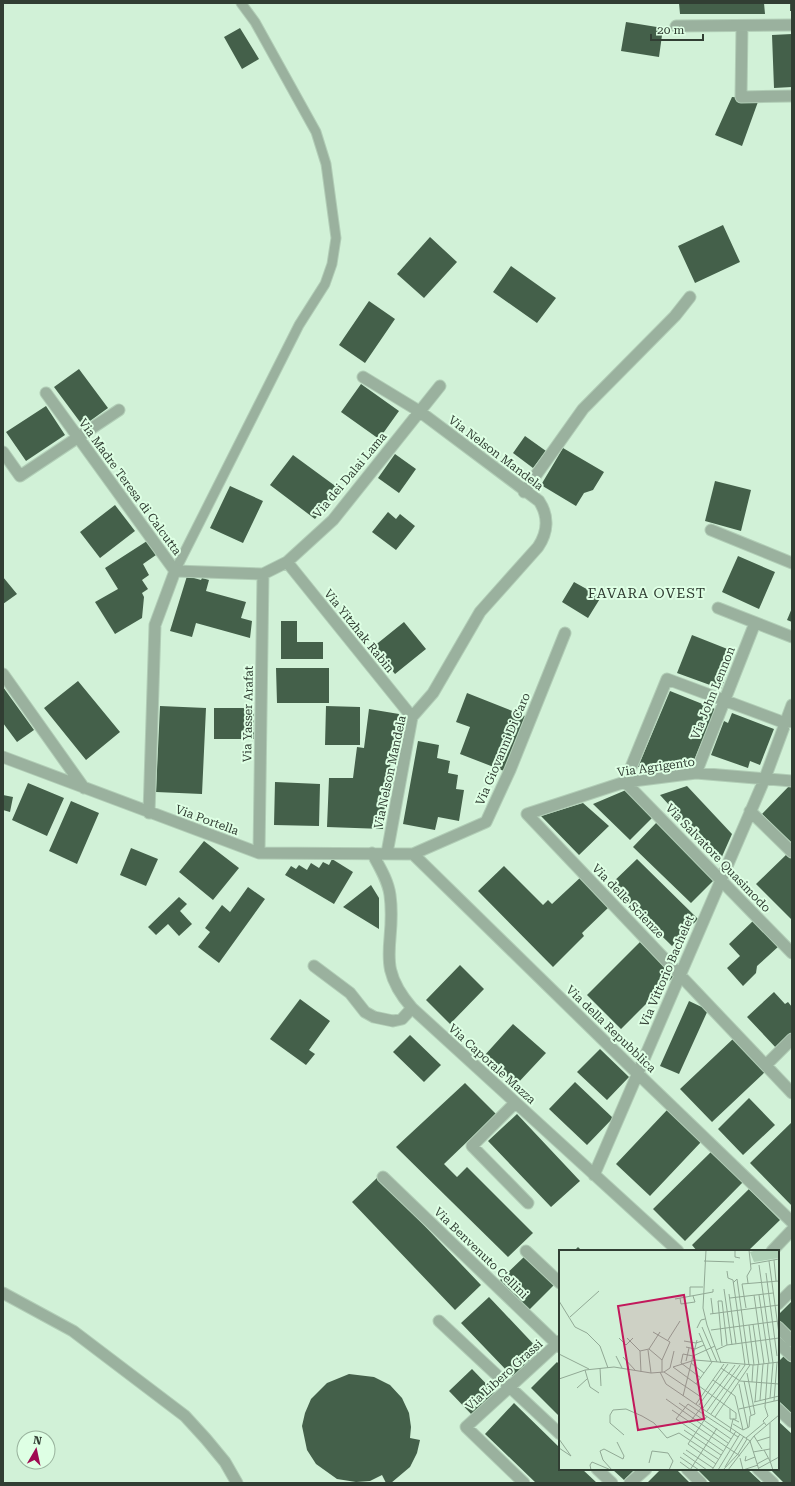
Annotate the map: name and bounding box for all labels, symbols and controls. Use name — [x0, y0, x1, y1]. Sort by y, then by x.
scale bar — [651, 16, 703, 42]
text: 20 m — [657, 23, 684, 37]
street label: Via Nelson Mandela — [446, 413, 547, 494]
street label: Via Madre Teresa di Calcutta — [76, 416, 184, 558]
street label: Via dei Dalai Lama — [310, 429, 390, 521]
district label: FAVARA OVEST — [588, 585, 706, 601]
street label: Via Yitzhak Rabin — [321, 587, 397, 676]
street label: Via John Lennon — [688, 644, 738, 741]
street label: Via Yasser Arafat — [240, 665, 256, 762]
street label: Via Giovanni Di Caro — [473, 691, 533, 807]
street label: Via Nelson Mandela — [371, 714, 409, 830]
street label: Via Agrigento — [616, 755, 696, 779]
street label: Via Salvatore Quasimodo — [663, 801, 773, 915]
street label: Via Portella — [173, 802, 241, 838]
street label: Via delle Scienze — [589, 861, 667, 941]
street label: Via Vittorio Bachelet — [637, 913, 697, 1029]
street label: Via della Repubblica — [563, 983, 659, 1076]
street label: Via Caporale Mazza — [446, 1021, 539, 1107]
street label: Via Benvenuto Cellini — [431, 1204, 531, 1302]
inset map — [559, 1250, 779, 1470]
street label: Via Libero Grassi — [463, 1337, 545, 1413]
north arrow — [16, 1430, 56, 1470]
text: N — [32, 1434, 43, 1448]

